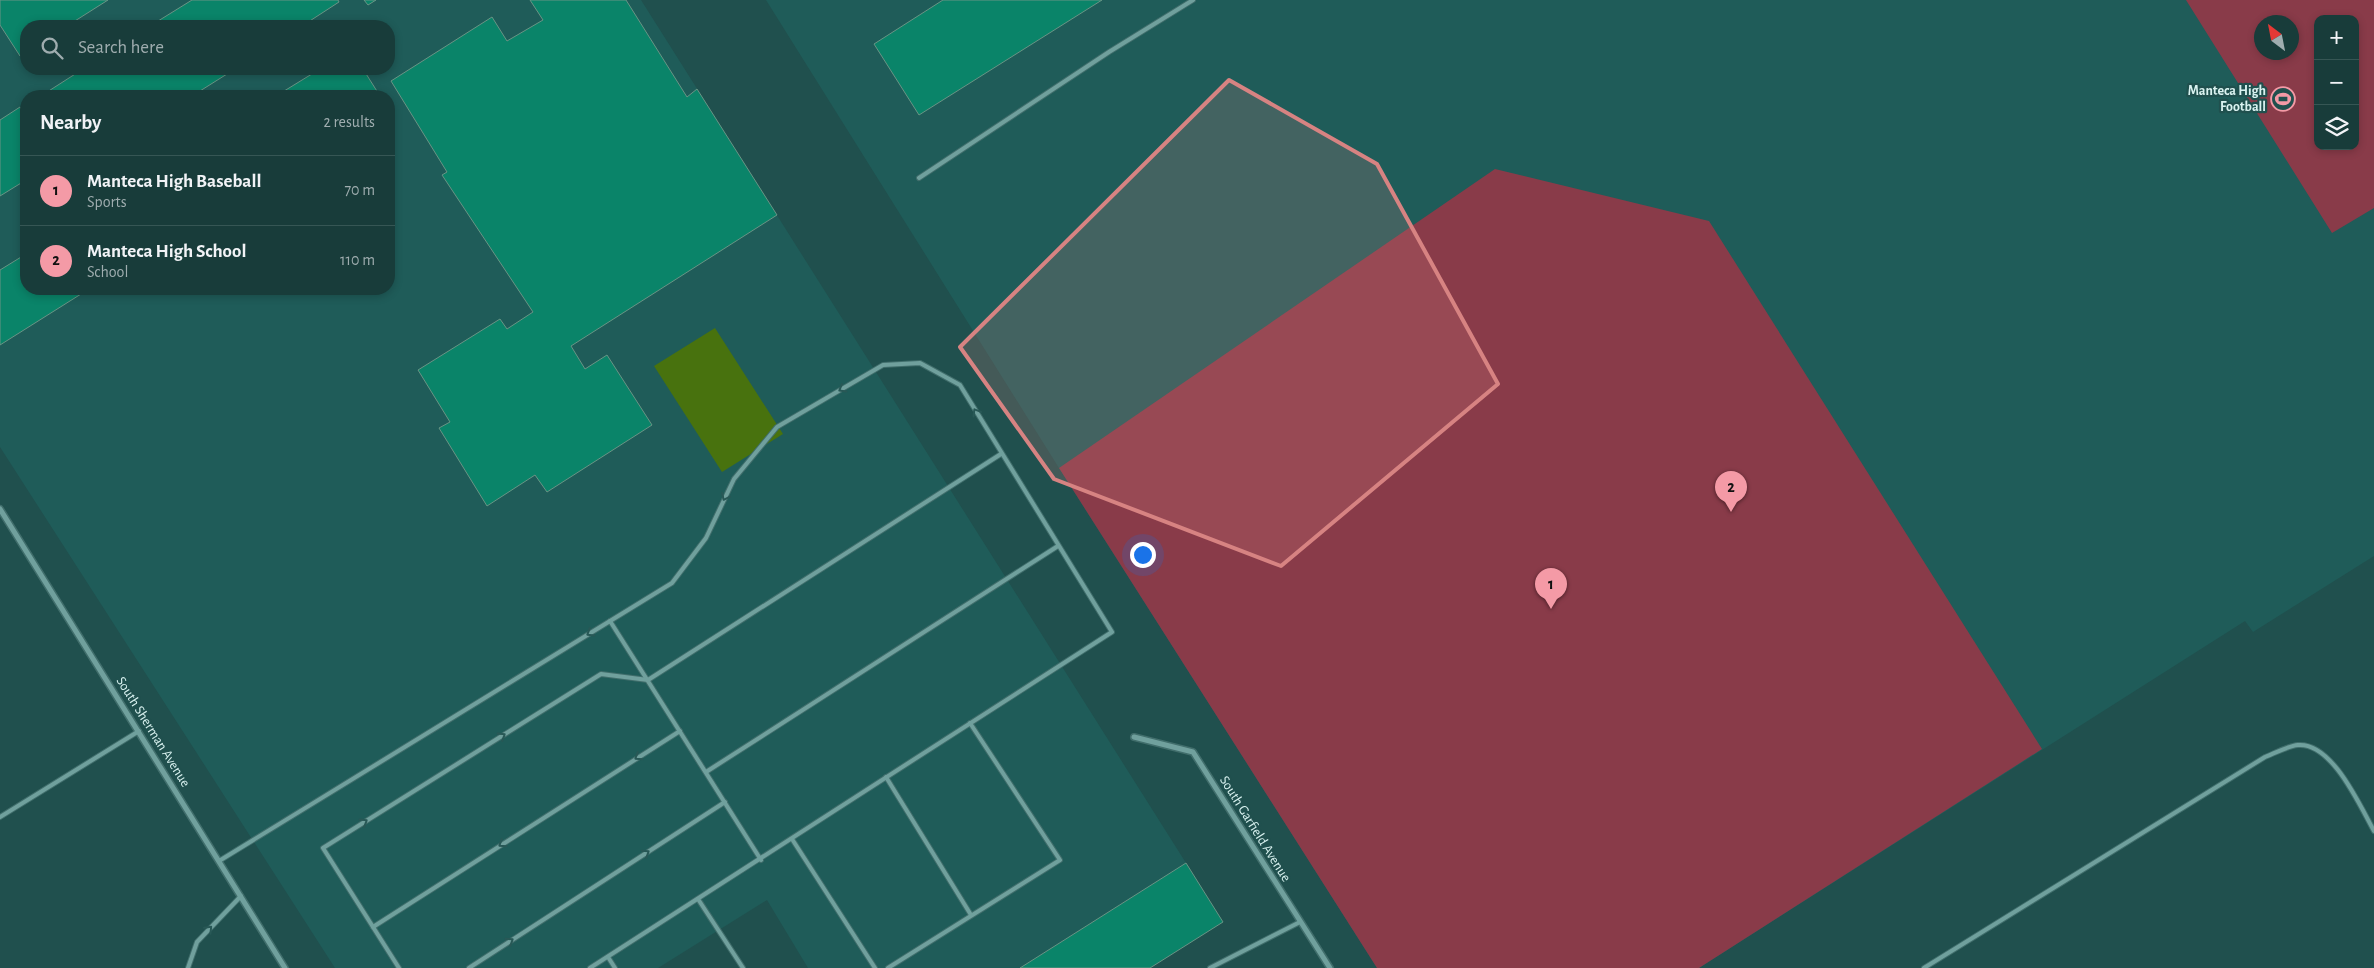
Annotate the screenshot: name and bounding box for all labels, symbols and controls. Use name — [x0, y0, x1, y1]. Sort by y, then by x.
north arrow — [2254, 15, 2299, 60]
map controls — [2314, 15, 2359, 150]
button: + — [2314, 15, 2359, 60]
search box — [20, 20, 395, 75]
icon: search — [38, 34, 66, 62]
text: Search here — [78, 38, 164, 57]
button: − — [2314, 60, 2359, 105]
place label: Manteca High Football — [2188, 84, 2266, 114]
sports icon: Manteca High Football — [2270, 86, 2296, 112]
button: layers — [2314, 105, 2359, 150]
text: Nearby — [40, 112, 101, 133]
text: 2 results — [323, 114, 375, 130]
text: Manteca High Baseball — [87, 172, 262, 191]
text: 1 — [53, 182, 59, 198]
text: 70 m — [344, 182, 375, 198]
text: Sports — [87, 194, 127, 210]
text: Manteca High School — [87, 242, 246, 261]
text: 2 — [52, 252, 60, 268]
text: 110 m — [340, 252, 375, 268]
text: School — [87, 264, 128, 280]
one-way arrow — [838, 383, 847, 393]
one-way arrow — [973, 409, 983, 418]
pin: 2 — [1715, 471, 1747, 512]
one-way arrow — [721, 492, 732, 501]
your location — [1130, 542, 1156, 568]
pin: 1 — [1535, 568, 1567, 609]
one-way arrow — [587, 627, 596, 637]
street label: South Sherman Avenue — [113, 674, 193, 790]
one-way arrow — [497, 732, 506, 742]
one-way arrow — [635, 751, 644, 760]
street label: South Garfield Avenue — [1217, 774, 1293, 884]
one-way arrow — [359, 819, 368, 828]
one-way arrow — [498, 838, 507, 848]
one-way arrow — [641, 850, 650, 859]
one-way arrow — [203, 926, 212, 935]
one-way arrow — [505, 938, 514, 948]

